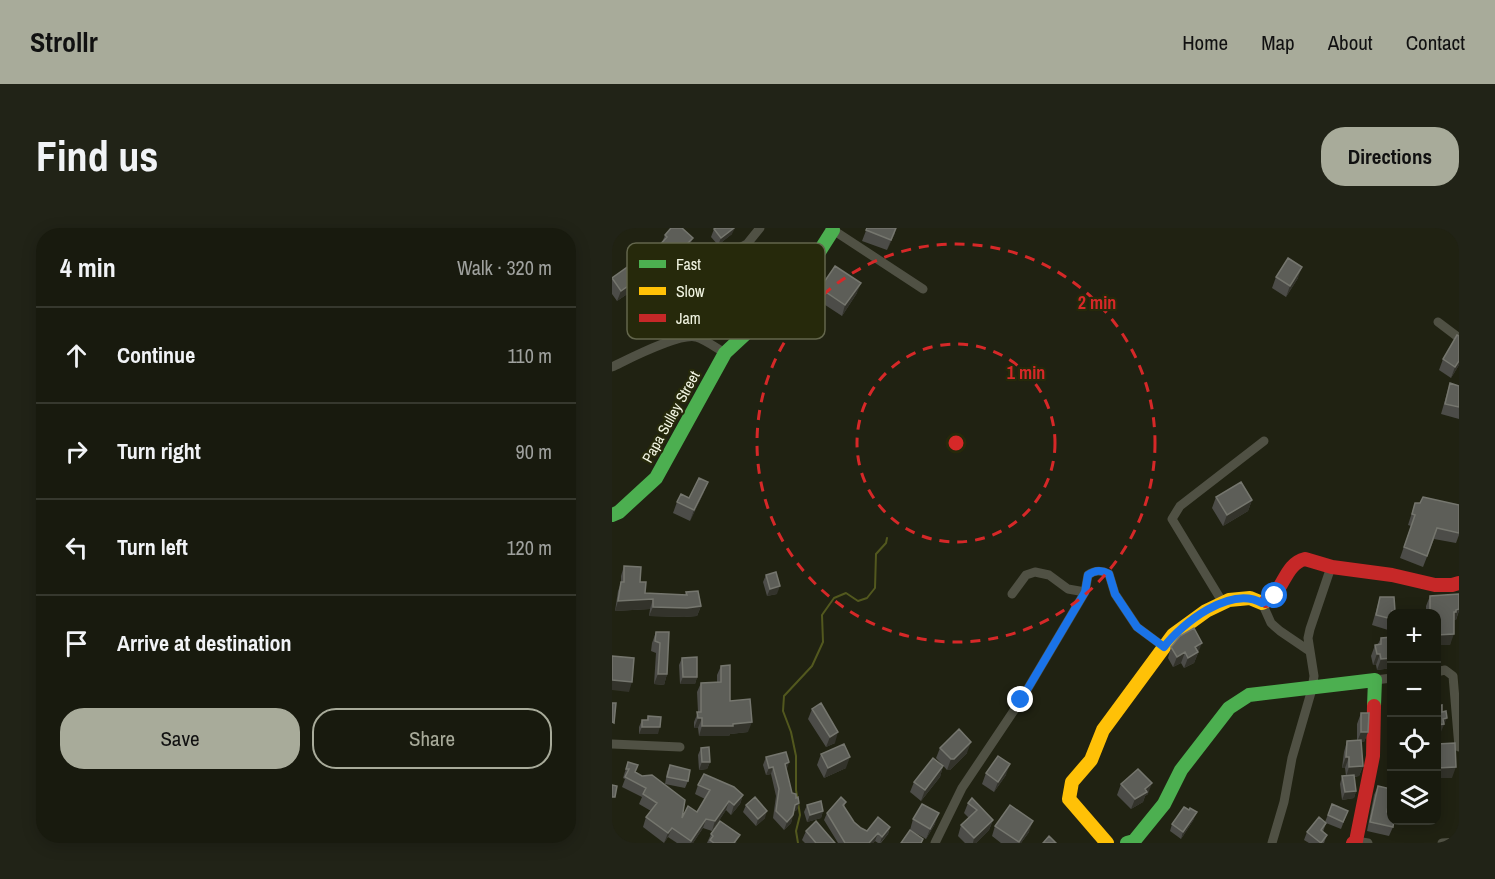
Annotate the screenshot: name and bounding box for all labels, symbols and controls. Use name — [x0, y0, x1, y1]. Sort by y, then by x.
text: Strollr — [30, 23, 98, 61]
text: Home — [1182, 28, 1228, 57]
text: Map — [1261, 28, 1295, 57]
text: About — [1328, 28, 1373, 57]
text: Contact — [1406, 28, 1465, 57]
button: Directions — [1321, 127, 1459, 186]
text: Find us — [36, 128, 158, 184]
legend — [627, 243, 825, 339]
text: 4 min — [60, 250, 116, 285]
text: Fast — [676, 253, 701, 275]
text: Walk · 320 m — [457, 254, 552, 281]
text: Slow — [676, 280, 705, 302]
text: 2 min — [1078, 290, 1116, 315]
text: Jam — [676, 307, 701, 329]
icon: ahead — [60, 339, 93, 372]
text: Continue — [117, 340, 195, 370]
text: 110 m — [508, 342, 552, 369]
text: 1 min — [1007, 360, 1045, 385]
street label: Papa Sulley Street — [637, 367, 705, 466]
centre of rings — [946, 433, 966, 453]
icon: right — [60, 435, 93, 468]
text: Turn right — [117, 436, 201, 466]
text: 90 m — [516, 438, 552, 465]
icon: left — [60, 531, 93, 564]
text: Turn left — [117, 532, 188, 562]
text: 120 m — [506, 534, 552, 561]
route start — [1261, 582, 1287, 608]
map controls — [1387, 609, 1441, 825]
button: + — [1387, 609, 1441, 663]
icon: arrive — [60, 627, 93, 660]
text: Arrive at destination — [117, 628, 291, 658]
button: − — [1387, 663, 1441, 717]
route end — [1007, 686, 1033, 712]
button: Save — [60, 708, 300, 769]
button: Share — [312, 708, 552, 769]
button: locate — [1387, 717, 1441, 771]
button: layers — [1387, 771, 1441, 825]

